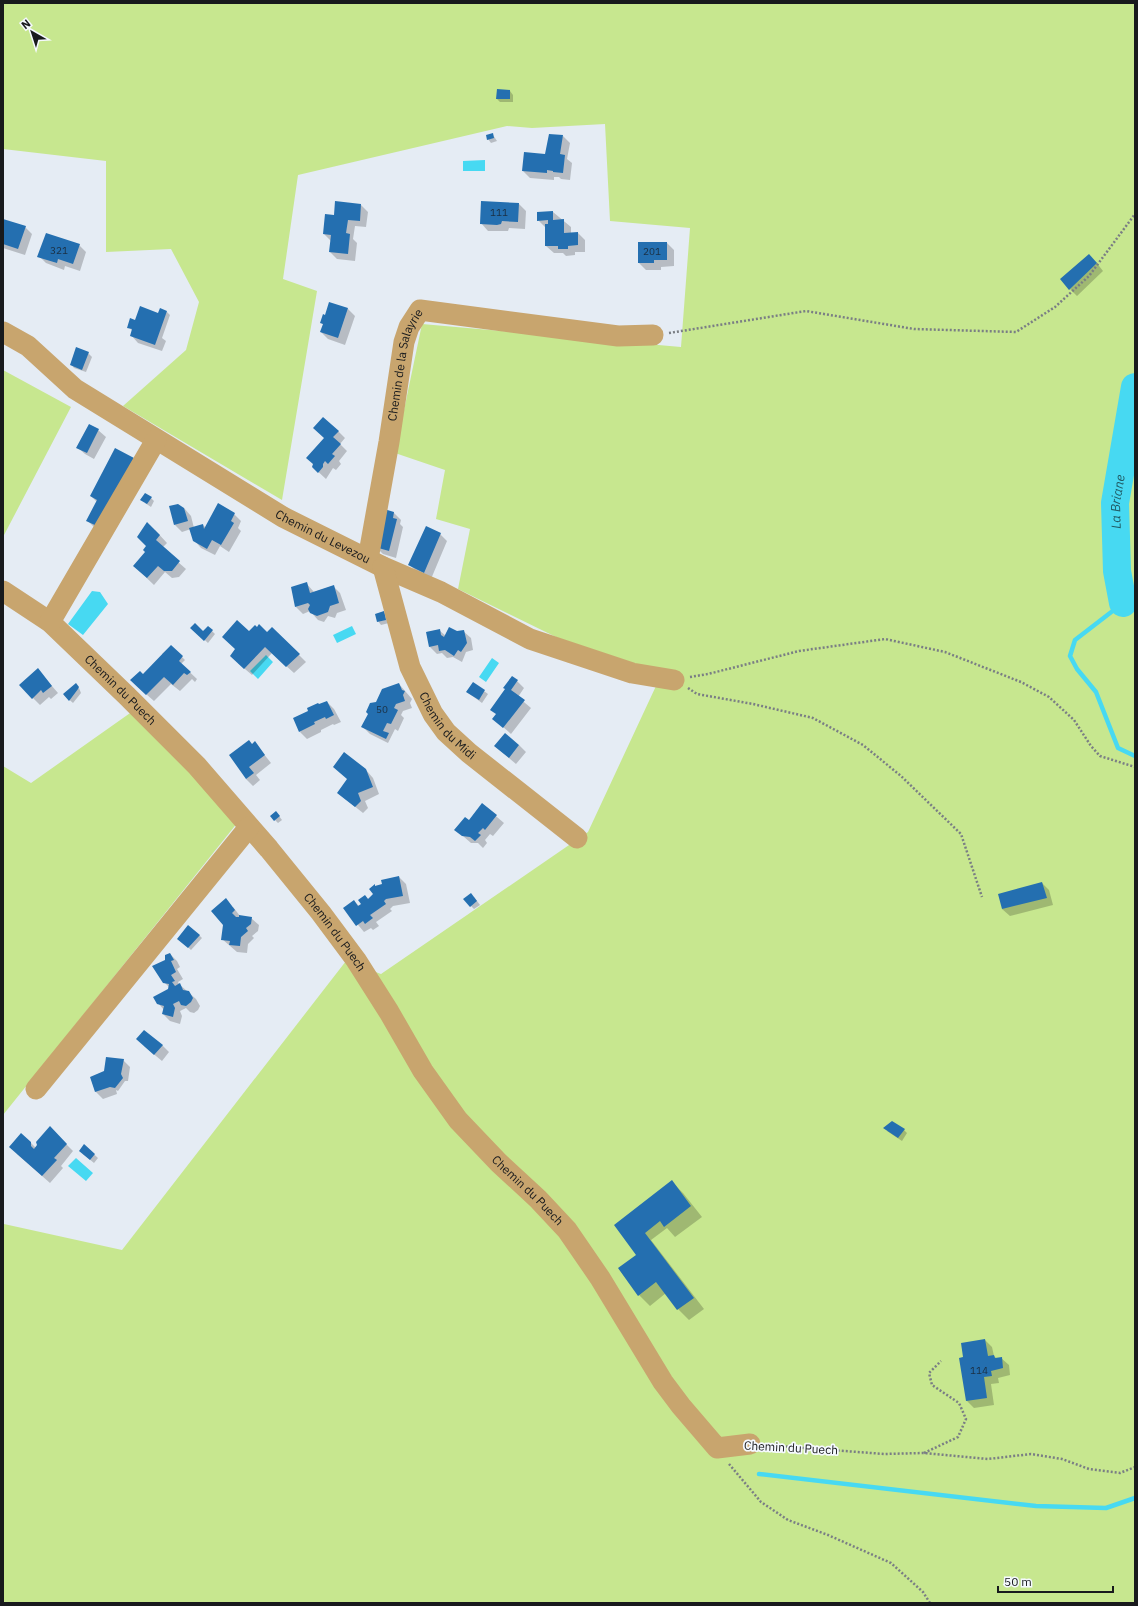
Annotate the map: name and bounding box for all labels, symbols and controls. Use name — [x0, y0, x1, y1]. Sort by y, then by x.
north arrow — [12, 12, 52, 52]
text: N — [18, 16, 33, 32]
house number: 111 — [490, 206, 508, 219]
house number: 321 — [50, 244, 68, 257]
house number: 201 — [643, 245, 661, 258]
street label: Chemin de la Salayrie — [384, 305, 426, 422]
water label: La Briane — [1107, 473, 1129, 529]
street label: Chemin du Levezou — [273, 506, 373, 566]
street label: Chemin du Puech — [82, 651, 160, 728]
street label: Chemin du Midi — [416, 689, 479, 762]
house number: 50 — [376, 703, 388, 716]
street label: Chemin du Puech — [301, 890, 369, 974]
street label: Chemin du Puech — [489, 1152, 567, 1228]
house number: 114 — [970, 1364, 988, 1377]
street label: Chemin du Puech — [744, 1438, 838, 1457]
scale bar — [998, 1568, 1113, 1594]
text: 50 m — [1004, 1574, 1032, 1589]

